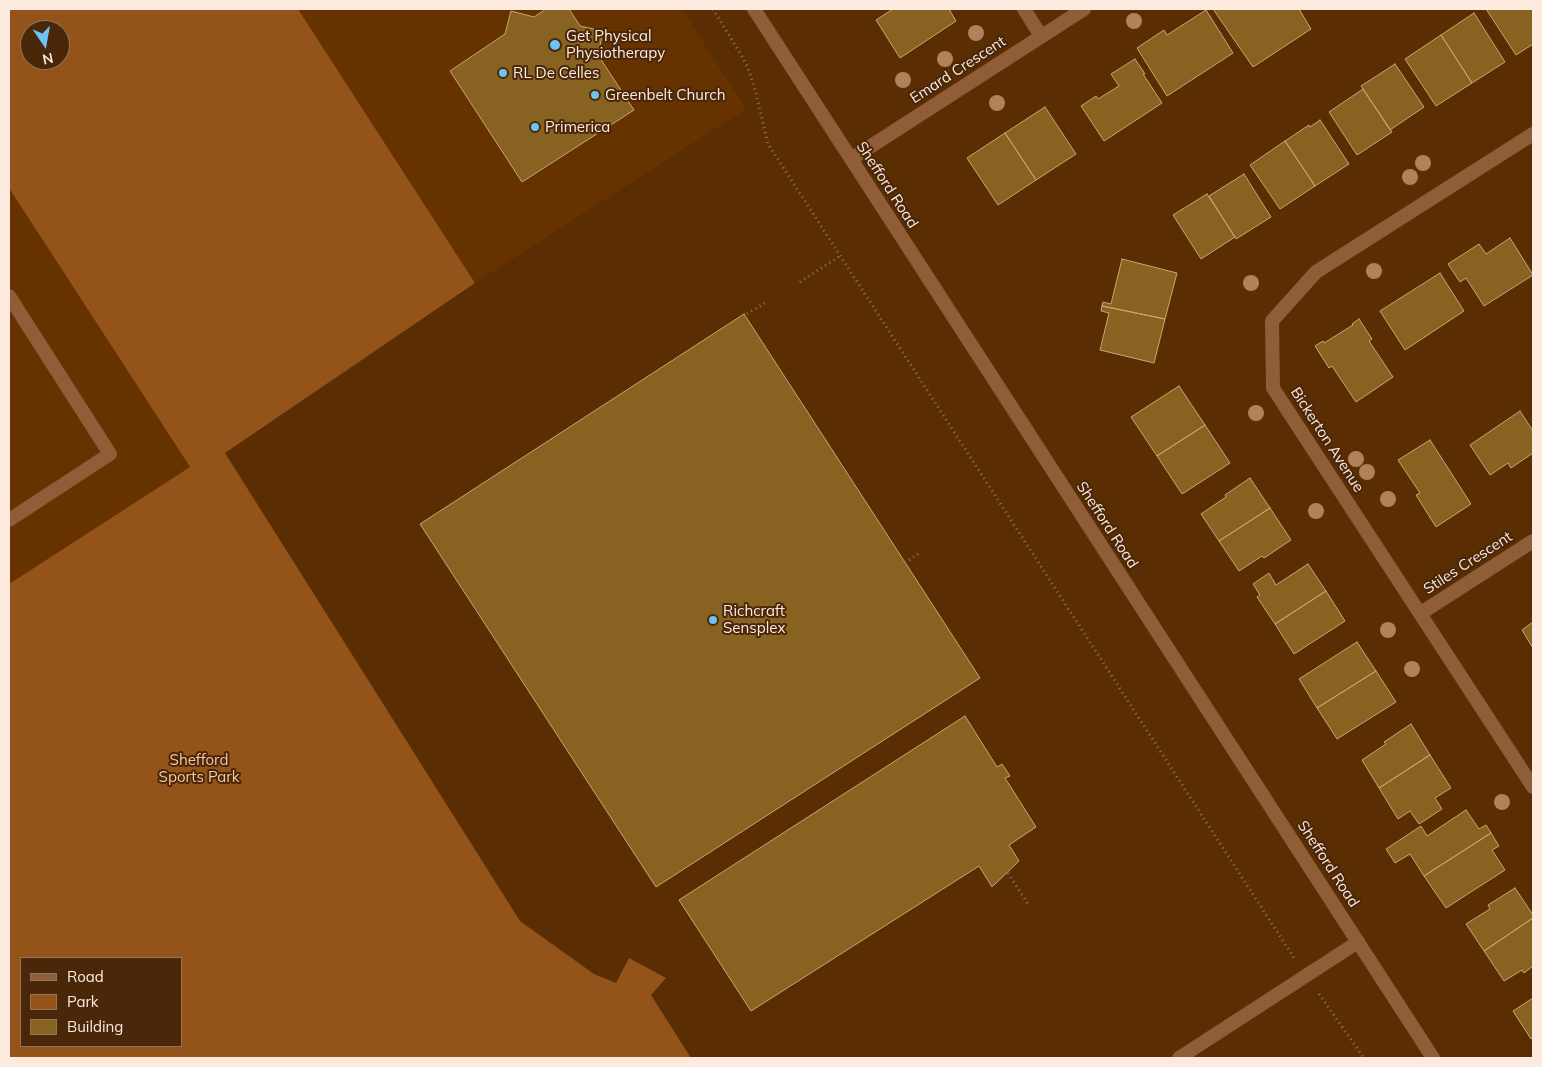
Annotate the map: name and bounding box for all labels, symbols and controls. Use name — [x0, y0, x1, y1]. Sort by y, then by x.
north arrow — [20, 20, 70, 70]
place label: Get Physical Physiotherapy — [566, 27, 665, 62]
street label: Emard Crescent — [907, 33, 1009, 107]
marker: Get Physical Physiotherapy — [548, 38, 562, 52]
text: N — [41, 49, 55, 69]
place label: RL De Celles — [513, 64, 599, 82]
marker: RL De Celles — [497, 67, 509, 79]
place label: Greenbelt Church — [605, 86, 726, 104]
marker: Greenbelt Church — [589, 89, 601, 101]
place label: Primerica — [545, 118, 610, 136]
marker: Primerica — [529, 121, 541, 133]
street label: Shefford Road — [852, 138, 922, 232]
street label: Bickerton Avenue — [1286, 384, 1368, 496]
street label: Shefford Road — [1072, 478, 1142, 572]
street label: Stiles Crescent — [1420, 528, 1516, 598]
place label: Richcraft Sensplex — [723, 602, 785, 637]
marker: Richcraft Sensplex — [707, 614, 719, 626]
park label: Shefford Sports Park — [159, 751, 239, 786]
street label: Shefford Road — [1293, 817, 1363, 911]
legend — [20, 957, 182, 1047]
text: Road — [67, 967, 104, 986]
text: Park — [67, 992, 99, 1011]
text: Building — [67, 1017, 123, 1036]

